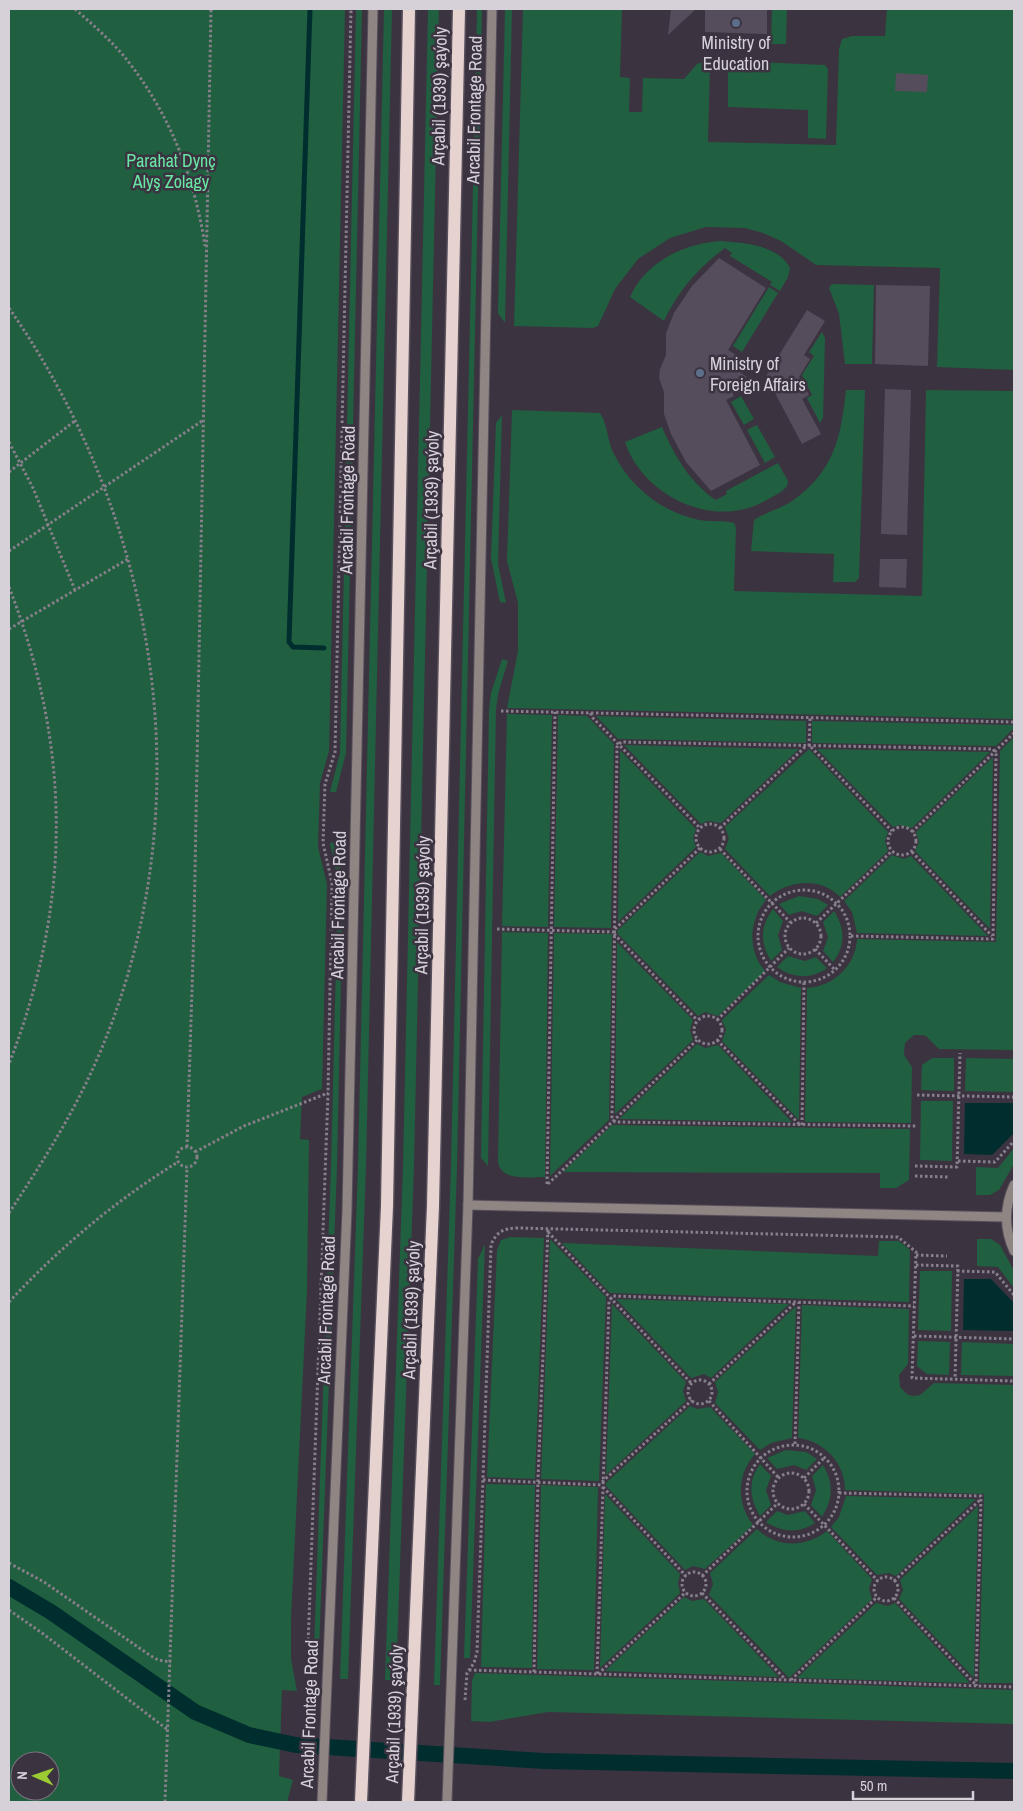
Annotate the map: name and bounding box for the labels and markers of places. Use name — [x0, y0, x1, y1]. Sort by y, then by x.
marker: Ministry of Education — [730, 17, 742, 29]
place label: Ministry of Education — [702, 30, 771, 76]
place label: Ministry of Foreign Affairs — [710, 351, 806, 397]
marker: Ministry of Foreign Affairs — [694, 367, 706, 379]

